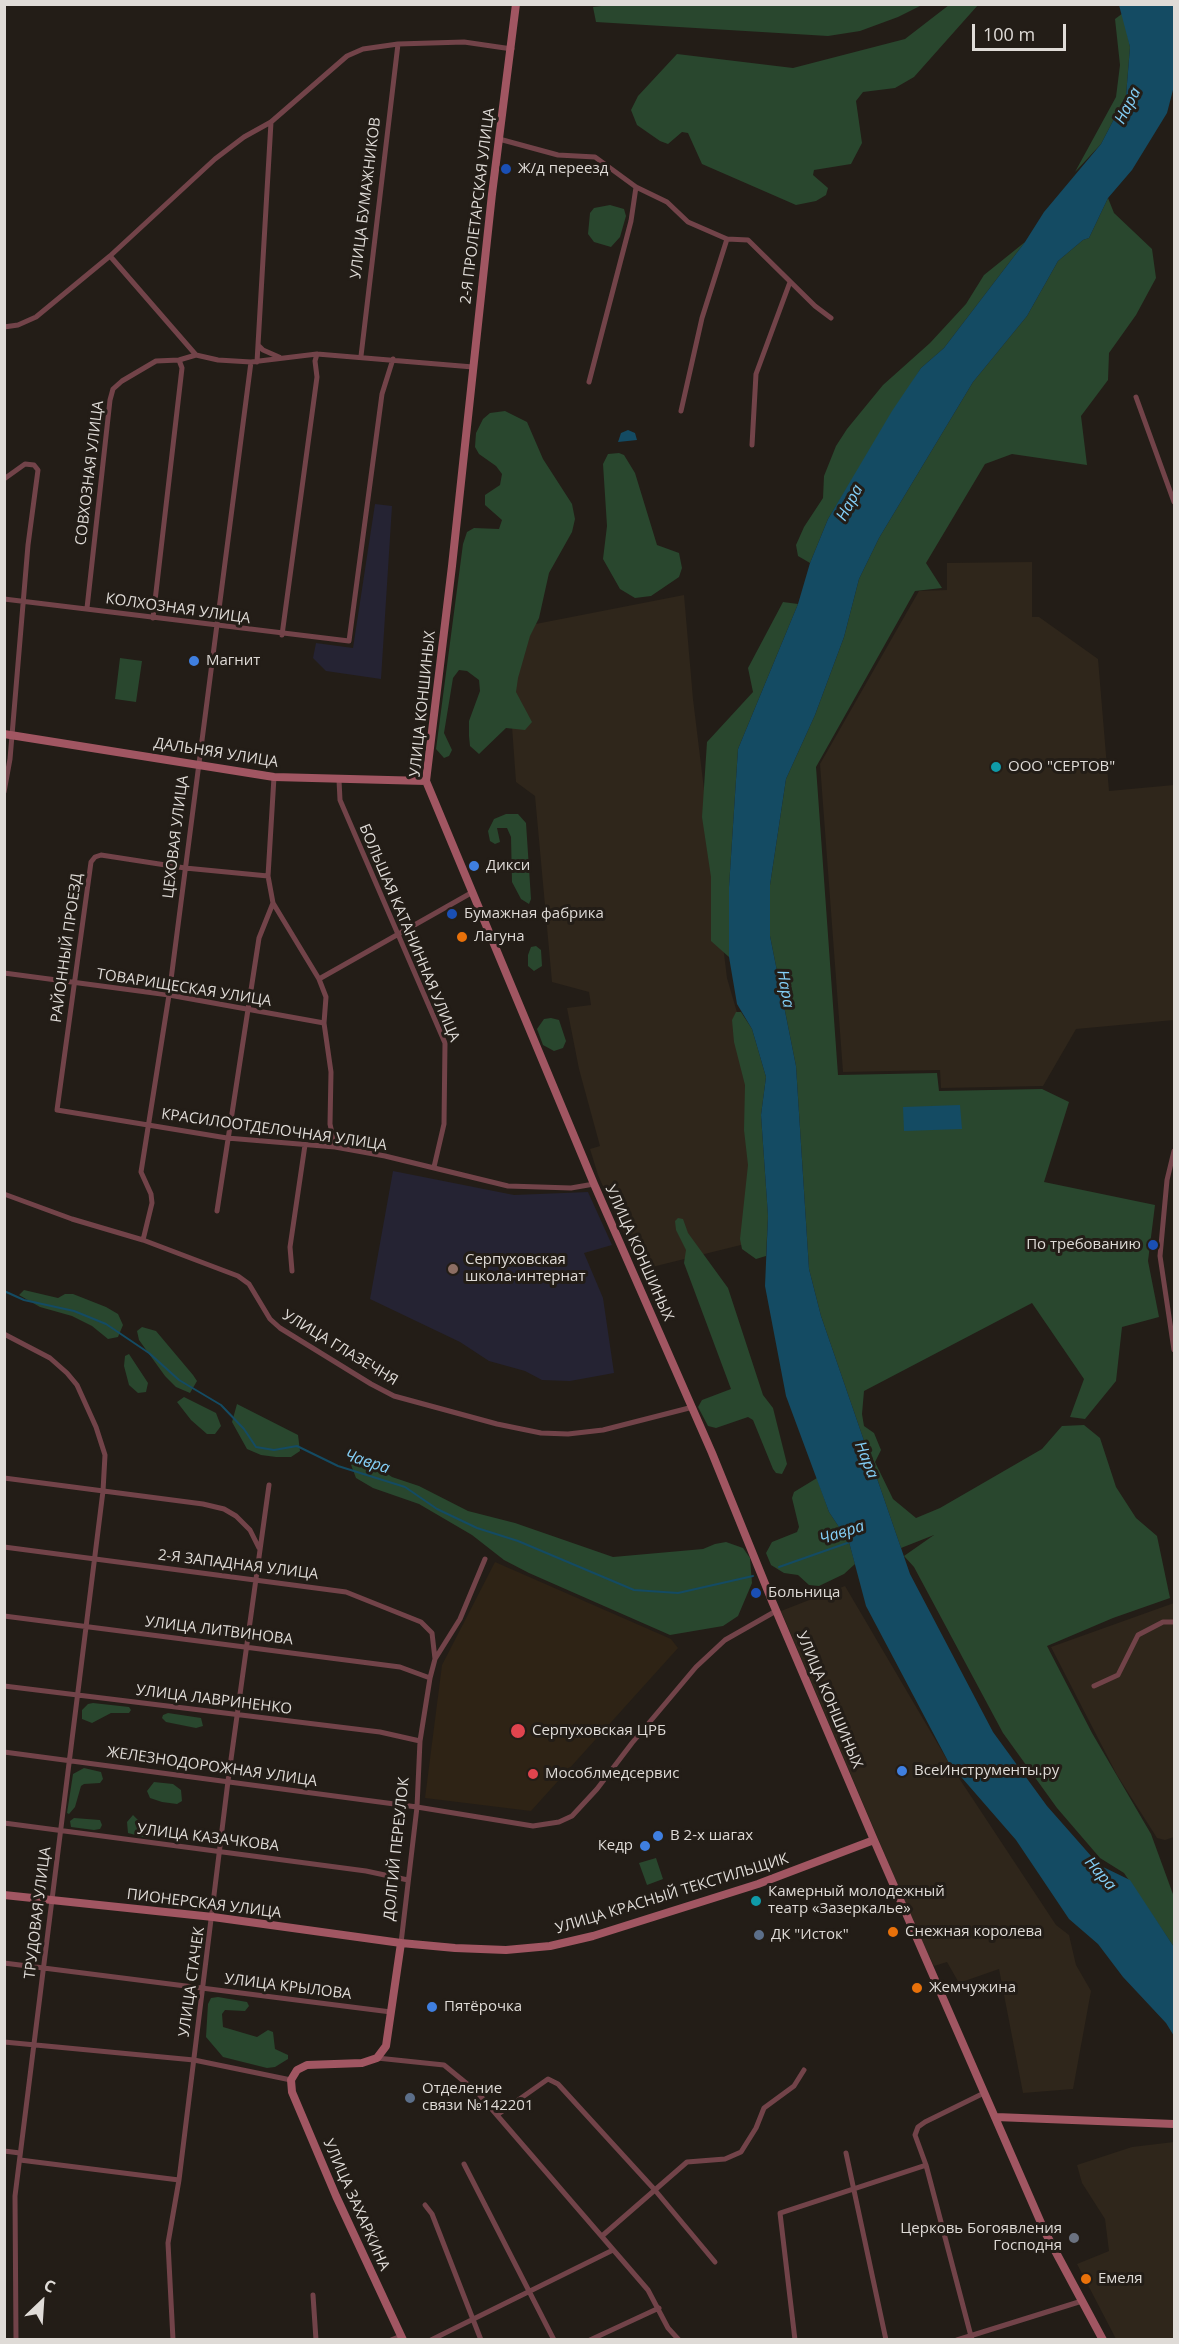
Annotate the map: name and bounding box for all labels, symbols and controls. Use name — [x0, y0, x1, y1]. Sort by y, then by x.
scale bar — [975, 12, 1070, 50]
text: 100 m — [983, 22, 1035, 46]
water label: Нара — [1111, 85, 1145, 127]
street label: 2-Я ПРОЛЕТАРСКАЯ УЛИЦА — [457, 107, 499, 305]
street label: УЛИЦА БУМАЖНИКОВ — [347, 116, 385, 280]
place label: Ж/д переезд — [518, 160, 608, 178]
marker: Ж/д переезд — [499, 162, 513, 176]
street label: СОВХОЗНАЯ УЛИЦА — [72, 400, 108, 546]
water label: Нара — [833, 482, 867, 524]
street label: КОЛХОЗНАЯ УЛИЦА — [104, 590, 252, 628]
street label: УЛИЦА КОНШИНЫХ — [406, 630, 440, 778]
place label: Магнит — [206, 652, 260, 670]
marker: Магнит — [187, 654, 201, 668]
street label: ДАЛЬНЯЯ УЛИЦА — [153, 734, 279, 772]
place label: ООО "СЕРТОВ" — [1008, 758, 1115, 776]
marker: ООО "СЕРТОВ" — [989, 760, 1003, 774]
street label: ЦЕХОВАЯ УЛИЦА — [160, 774, 192, 900]
street label: БОЛЬШАЯ КАТАНИННАЯ УЛИЦА — [355, 821, 463, 1045]
place label: Дикси — [486, 857, 530, 875]
marker: Дикси — [467, 859, 481, 873]
street label: РАЙОННЫЙ ПРОЕЗД — [48, 872, 86, 1024]
place label: Бумажная фабрика — [464, 905, 604, 923]
marker: Бумажная фабрика — [445, 907, 459, 921]
place label: Лагуна — [474, 928, 525, 946]
marker: Лагуна — [455, 930, 469, 944]
street label: ТОВАРИЩЕСКАЯ УЛИЦА — [95, 965, 273, 1011]
water label: Нара — [772, 969, 798, 1009]
street label: КРАСИЛООТДЕЛОЧНАЯ УЛИЦА — [160, 1105, 388, 1155]
street label: УЛИЦА КОНШИНЫХ — [601, 1182, 677, 1324]
place label: По требованию — [1026, 1236, 1141, 1254]
marker: По требованию — [1146, 1238, 1160, 1252]
place label: Серпуховская школа-интернат — [465, 1251, 585, 1286]
marker: Серпуховская школа-интернат — [446, 1262, 460, 1276]
street label: УЛИЦА ГЛАЗЕЧНЯ — [279, 1306, 401, 1390]
water label: Нара — [850, 1439, 882, 1481]
water label: Чавра — [342, 1446, 392, 1478]
water label: Чавра — [817, 1517, 867, 1549]
street label: 2-Я ЗАПАДНАЯ УЛИЦА — [157, 1546, 319, 1584]
place label: Больница — [768, 1584, 840, 1602]
marker: Больница — [749, 1586, 763, 1600]
street label: УЛИЦА ЛИТВИНОВА — [144, 1613, 294, 1649]
street label: УЛИЦА КОНШИНЫХ — [792, 1629, 866, 1771]
street label: УЛИЦА ЛАВРИНЕНКО — [135, 1681, 293, 1719]
marker: Серпуховская ЦРБ — [509, 1722, 527, 1740]
place label: Серпуховская ЦРБ — [532, 1722, 666, 1740]
street label: ЖЕЛЕЗНОДОРОЖНАЯ УЛИЦА — [106, 1743, 318, 1791]
place label: ВсеИнструменты.ру — [914, 1762, 1059, 1780]
marker: ВсеИнструменты.ру — [895, 1764, 909, 1778]
place label: Мособлмедсервис — [545, 1765, 679, 1783]
marker: Мособлмедсервис — [526, 1767, 540, 1781]
street label: ДОЛГИЙ ПЕРЕУЛОК — [381, 1776, 413, 1922]
street label: УЛИЦА КАЗАЧКОВА — [136, 1820, 280, 1856]
place label: В 2-х шагах — [670, 1827, 753, 1845]
marker: В 2-х шагах — [651, 1829, 665, 1843]
place label: Кедр — [598, 1837, 633, 1855]
marker: Кедр — [638, 1839, 652, 1853]
street label: ТРУДОВАЯ УЛИЦА — [21, 1846, 55, 1980]
street label: УЛИЦА КРАСНЫЙ ТЕКСТИЛЬЩИК — [553, 1850, 791, 1938]
water label: Нара — [1080, 1853, 1120, 1895]
place label: Камерный молодежный театр «Зазеркалье» — [768, 1883, 945, 1918]
street label: ПИОНЕРСКАЯ УЛИЦА — [126, 1886, 282, 1922]
marker: Камерный молодежный театр «Зазеркалье» — [749, 1894, 763, 1908]
place label: Снежная королева — [905, 1923, 1042, 1941]
marker: Снежная королева — [886, 1925, 900, 1939]
street label: УЛИЦА СТАЧЕК — [175, 1926, 209, 2038]
place label: ДК "Исток" — [771, 1926, 849, 1944]
marker: ДК "Исток" — [752, 1928, 766, 1942]
street label: УЛИЦА КРЫЛОВА — [223, 1970, 353, 2004]
place label: Жемчужина — [929, 1979, 1016, 1997]
marker: Жемчужина — [910, 1981, 924, 1995]
place label: Пятёрочка — [444, 1998, 522, 2016]
marker: Пятёрочка — [425, 2000, 439, 2014]
place label: Отделение связи №142201 — [422, 2080, 534, 2115]
marker: Отделение связи №142201 — [403, 2091, 417, 2105]
street label: УЛИЦА ЗАХАРКИНА — [319, 2136, 393, 2274]
place label: Церковь Богоявления Господня — [900, 2220, 1062, 2255]
marker: Церковь Богоявления Господня — [1067, 2231, 1081, 2245]
place label: Емеля — [1098, 2270, 1143, 2288]
north arrow — [12, 2272, 72, 2332]
marker: Емеля — [1079, 2272, 1093, 2286]
text: С — [40, 2274, 59, 2298]

